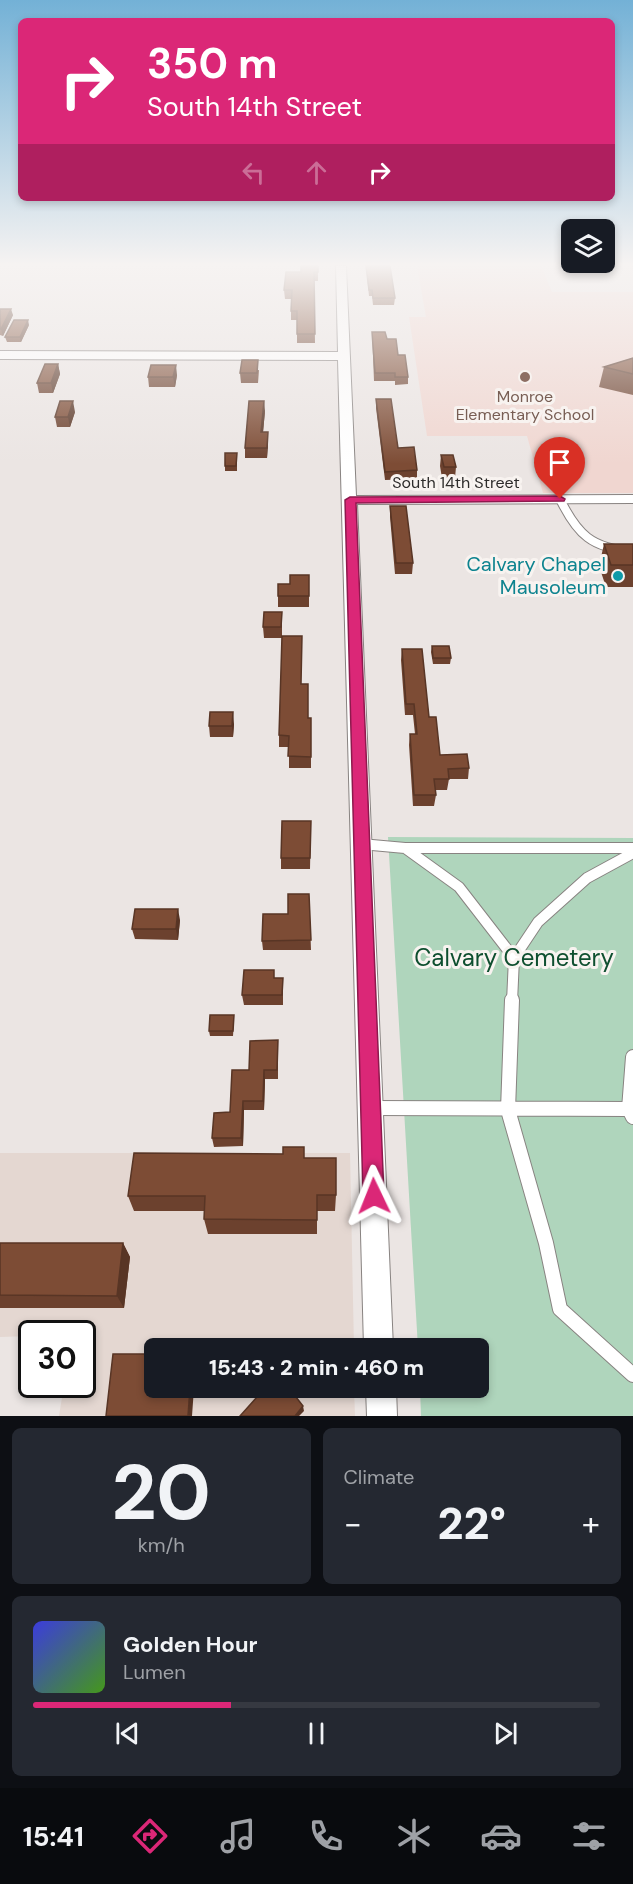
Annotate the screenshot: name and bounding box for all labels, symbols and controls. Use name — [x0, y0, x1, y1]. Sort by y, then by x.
text: 350 m — [147, 36, 277, 91]
icon: right — [48, 42, 126, 120]
text: South 14th Street — [147, 89, 362, 124]
icon: left — [237, 156, 270, 189]
icon: ahead — [300, 156, 333, 189]
icon: right — [363, 156, 396, 189]
map controls — [561, 219, 615, 273]
button: layers — [561, 219, 615, 273]
marker: Monroe Elementary School — [518, 370, 532, 384]
place label: Monroe Elementary School — [456, 386, 594, 425]
pin — [534, 437, 585, 499]
icon: arrive — [543, 446, 576, 479]
street label: South 14th Street — [392, 472, 520, 493]
place label: Calvary Chapel Mausoleum — [467, 551, 606, 600]
marker: Calvary Chapel Mausoleum — [611, 569, 625, 583]
park label: Calvary Cemetery — [414, 942, 614, 973]
position arrow — [342, 1164, 406, 1228]
speed limit sign: 30 — [18, 1320, 96, 1398]
text: 15:43 · 2 min · 460 m — [209, 1353, 424, 1382]
text: 20 — [111, 1442, 211, 1543]
text: Climate — [344, 1464, 414, 1490]
text: 22° — [438, 1494, 506, 1553]
text: − — [344, 1502, 362, 1545]
text: + — [582, 1502, 600, 1545]
text: km/h — [138, 1532, 185, 1558]
text: Golden Hour — [123, 1630, 258, 1659]
text: Lumen — [123, 1659, 186, 1685]
icon: previous — [111, 1717, 144, 1750]
icon: pause — [300, 1717, 333, 1750]
icon: next — [489, 1717, 522, 1750]
icon: directions — [129, 1815, 171, 1857]
icon: music — [217, 1815, 259, 1857]
icon: phone — [305, 1815, 347, 1857]
icon: climate — [393, 1815, 435, 1857]
icon: car — [480, 1815, 522, 1857]
icon: filters — [568, 1815, 610, 1857]
text: 15:41 — [23, 1819, 84, 1854]

